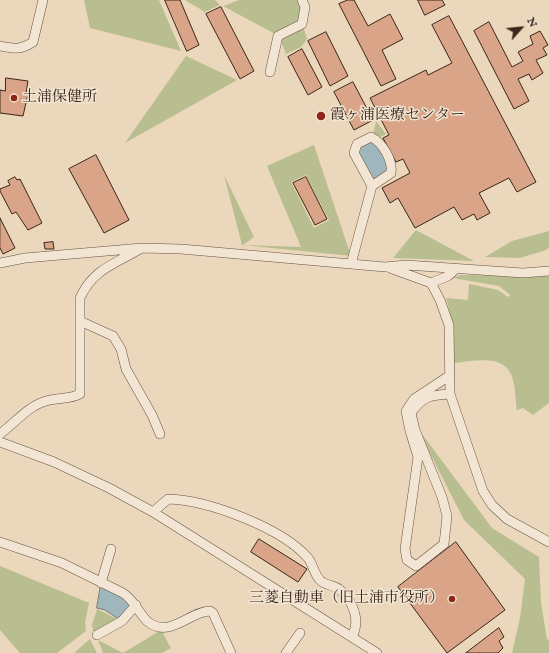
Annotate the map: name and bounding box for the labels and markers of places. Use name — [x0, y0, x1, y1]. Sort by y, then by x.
place label: 土浦保健所 — [22, 89, 97, 107]
marker: 土浦保健所 — [9, 93, 19, 103]
place label: 霞ヶ浦医療センター — [330, 107, 465, 125]
marker: 霞ヶ浦医療センター — [315, 110, 327, 122]
place label: 三菱自動車（旧土浦市役所） — [249, 590, 444, 608]
marker: 三菱自動車（旧土浦市役所） — [447, 594, 457, 604]

